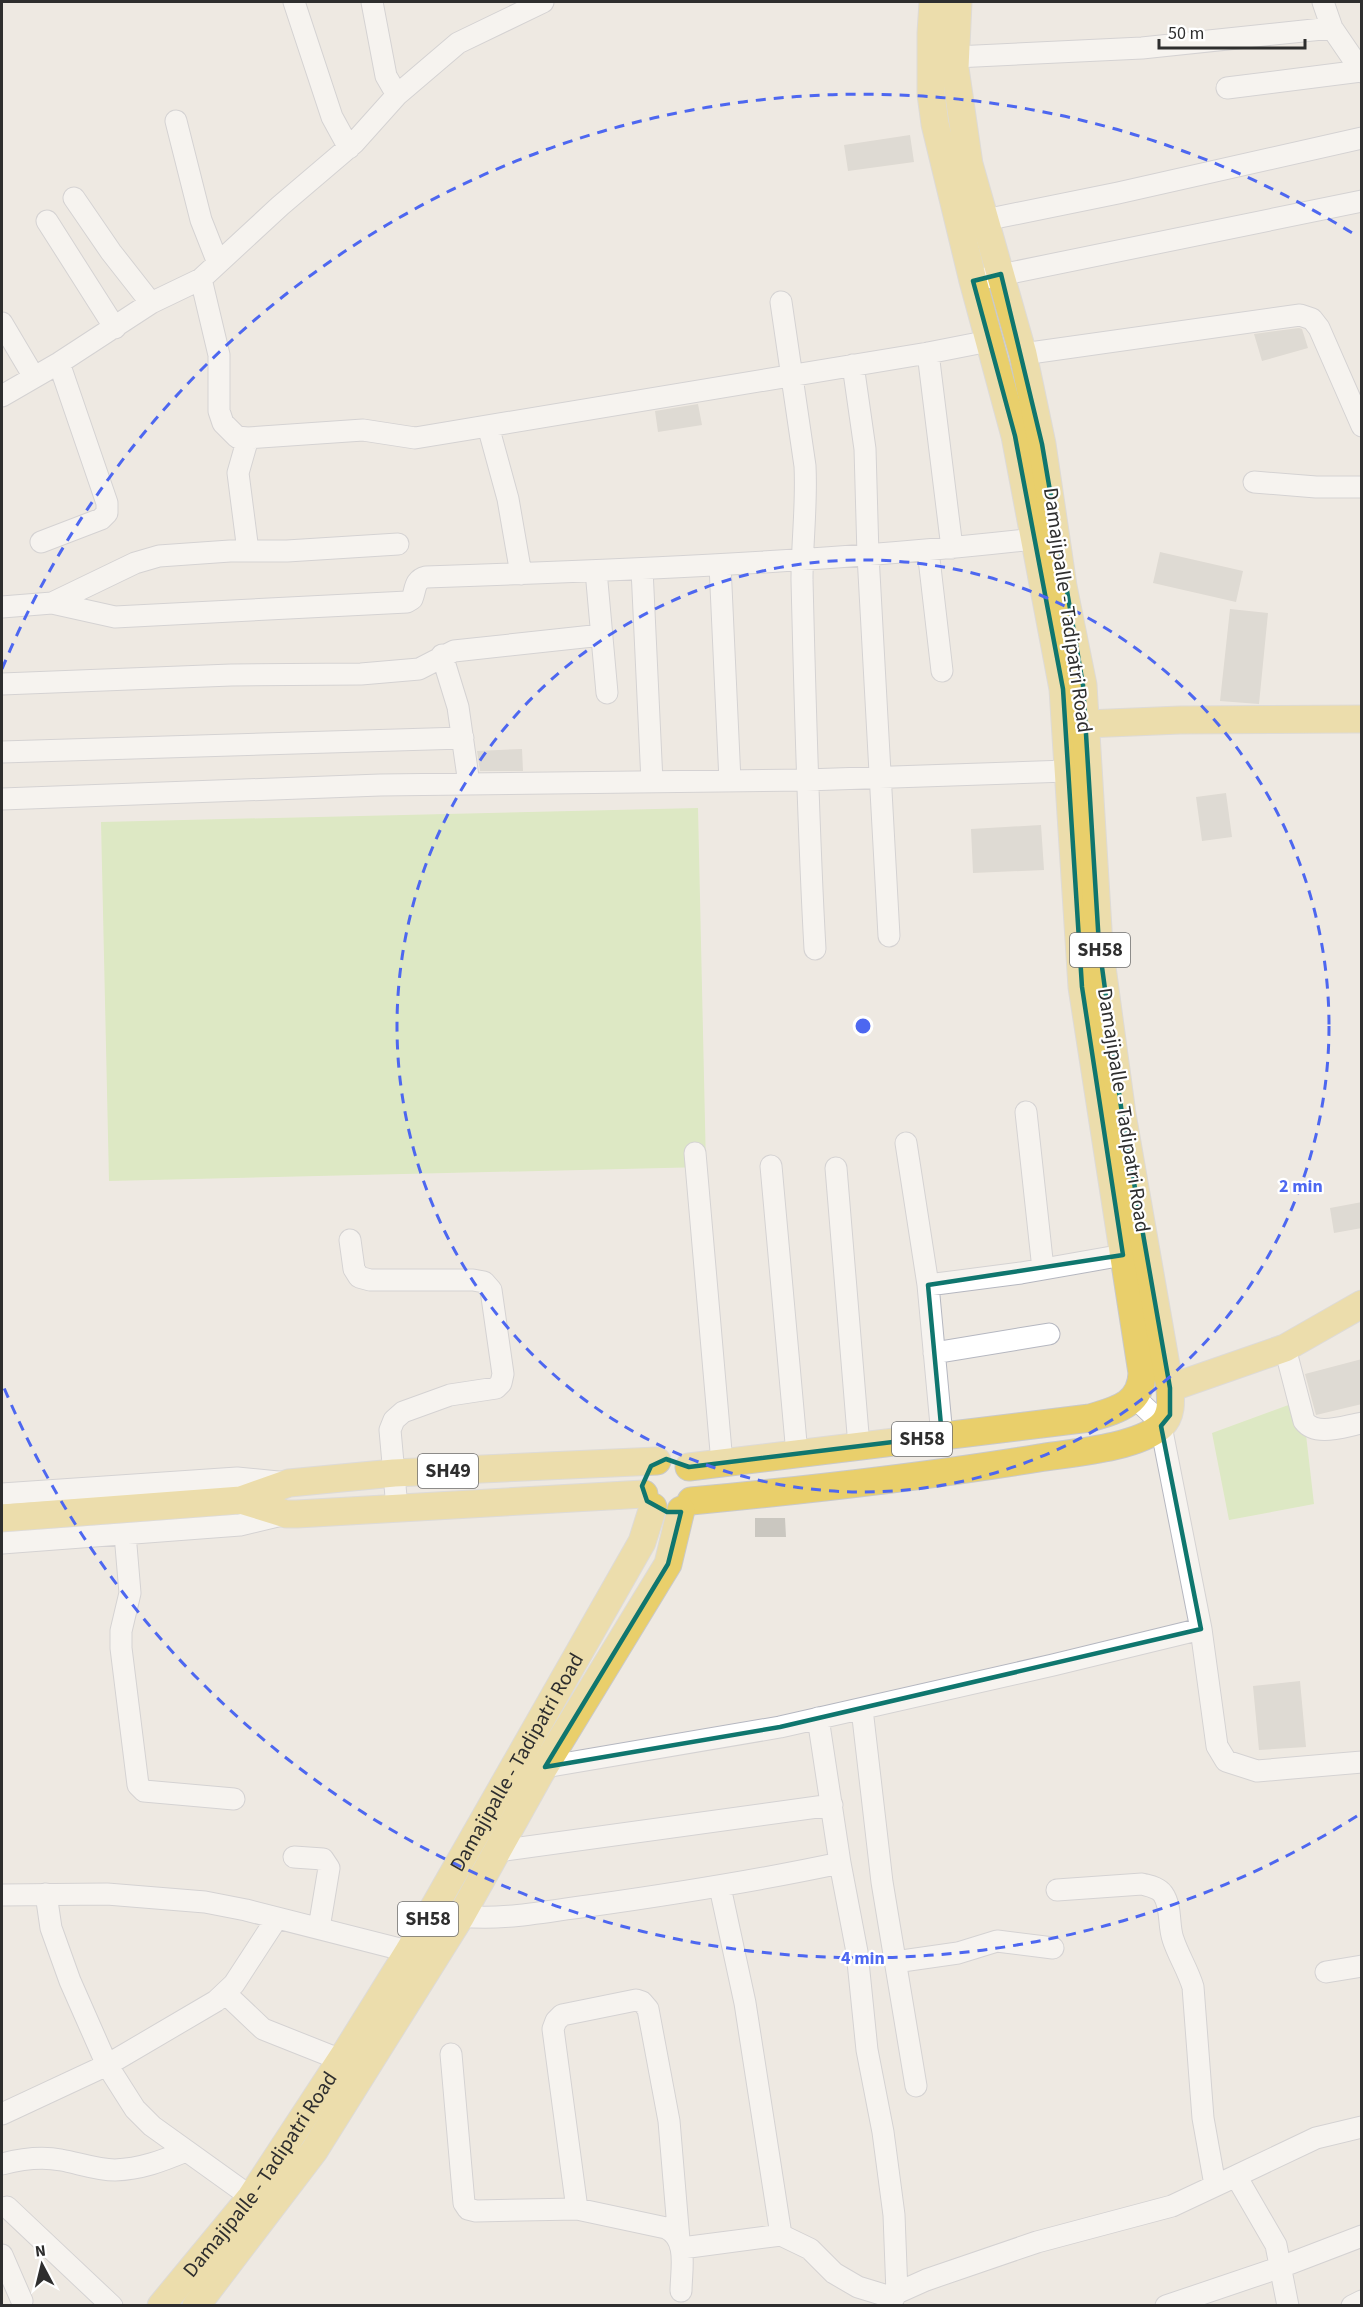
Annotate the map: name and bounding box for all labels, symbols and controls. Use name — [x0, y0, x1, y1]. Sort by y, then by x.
scale bar — [1159, 12, 1304, 50]
text: 50 m — [1168, 21, 1204, 46]
street label: Damajipalle - Tadipatri Road — [1036, 485, 1100, 735]
road number: SH58 — [1070, 933, 1130, 967]
street label: Damajipalle - Tadipatri Road — [1090, 985, 1158, 1235]
centre of rings — [853, 1016, 873, 1036]
text: 2 min — [1279, 1174, 1323, 1199]
road number: SH58 — [892, 1422, 952, 1456]
road number: SH49 — [418, 1454, 478, 1488]
street label: Damajipalle - Tadipatri Road — [442, 1647, 591, 1877]
road number: SH58 — [398, 1902, 458, 1936]
text: 4 min — [841, 1946, 885, 1971]
street label: Damajipalle - Tadipatri Road — [176, 2065, 344, 2284]
north arrow — [12, 2235, 72, 2295]
text: N — [34, 2240, 47, 2263]

